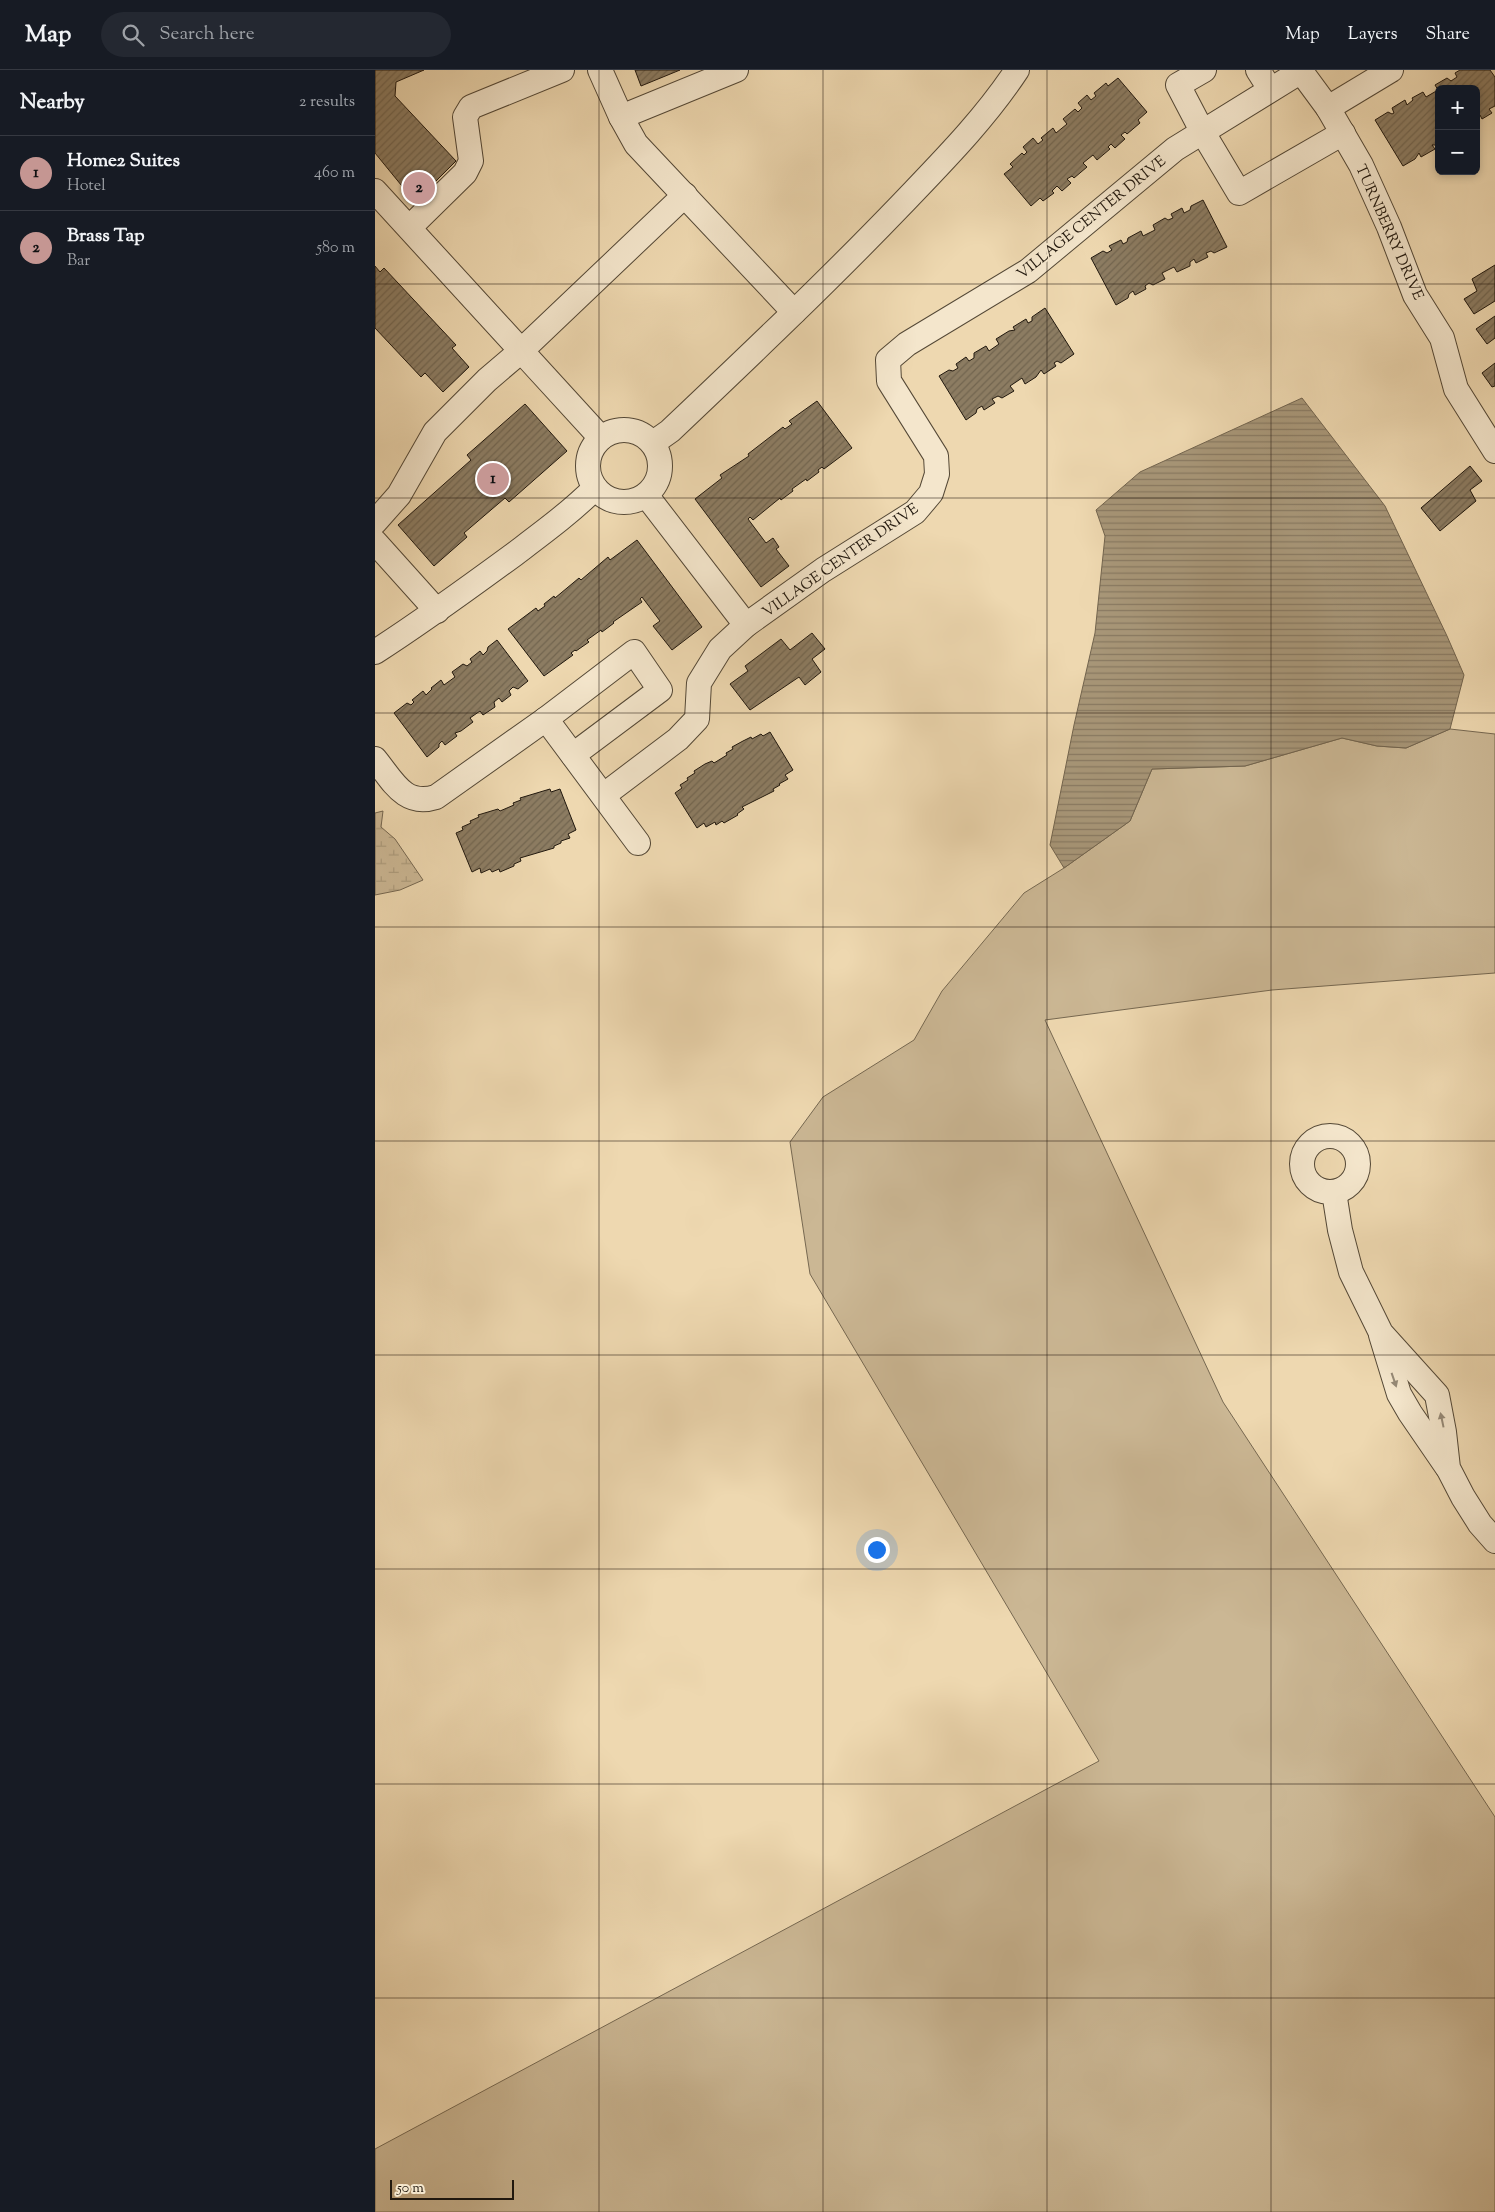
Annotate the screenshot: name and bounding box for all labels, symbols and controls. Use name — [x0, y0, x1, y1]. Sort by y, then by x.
search box — [101, 12, 451, 57]
text: Map — [25, 18, 71, 52]
icon: search — [119, 21, 147, 49]
text: Search here — [159, 21, 255, 48]
text: Map — [1285, 22, 1320, 48]
text: Layers — [1348, 22, 1398, 48]
text: Share — [1426, 22, 1470, 48]
map controls — [1435, 85, 1480, 175]
button: + — [1435, 85, 1480, 130]
text: Nearby — [20, 88, 85, 118]
text: 2 results — [299, 91, 355, 114]
button: − — [1435, 130, 1480, 175]
text: Home2 Suites — [67, 148, 180, 175]
street label: VILLAGE CENTER DRIVE — [1013, 151, 1171, 285]
text: 1 — [33, 162, 39, 185]
text: 460 m — [314, 162, 355, 185]
street label: TURNBERRY DRIVE — [1349, 162, 1428, 304]
pin: 2 — [403, 169, 435, 207]
text: Hotel — [67, 175, 106, 198]
text: Brass Tap — [67, 223, 145, 250]
text: 2 — [32, 237, 40, 260]
text: 580 m — [316, 237, 355, 260]
text: Bar — [67, 250, 90, 273]
pin: 1 — [477, 460, 509, 498]
street label: VILLAGE CENTER DRIVE — [758, 499, 923, 623]
one-way arrow — [1390, 1373, 1398, 1388]
one-way arrow — [1438, 1412, 1446, 1428]
your location — [864, 1537, 890, 1563]
scale bar — [390, 2177, 514, 2200]
text: 50 m — [397, 2179, 424, 2199]

